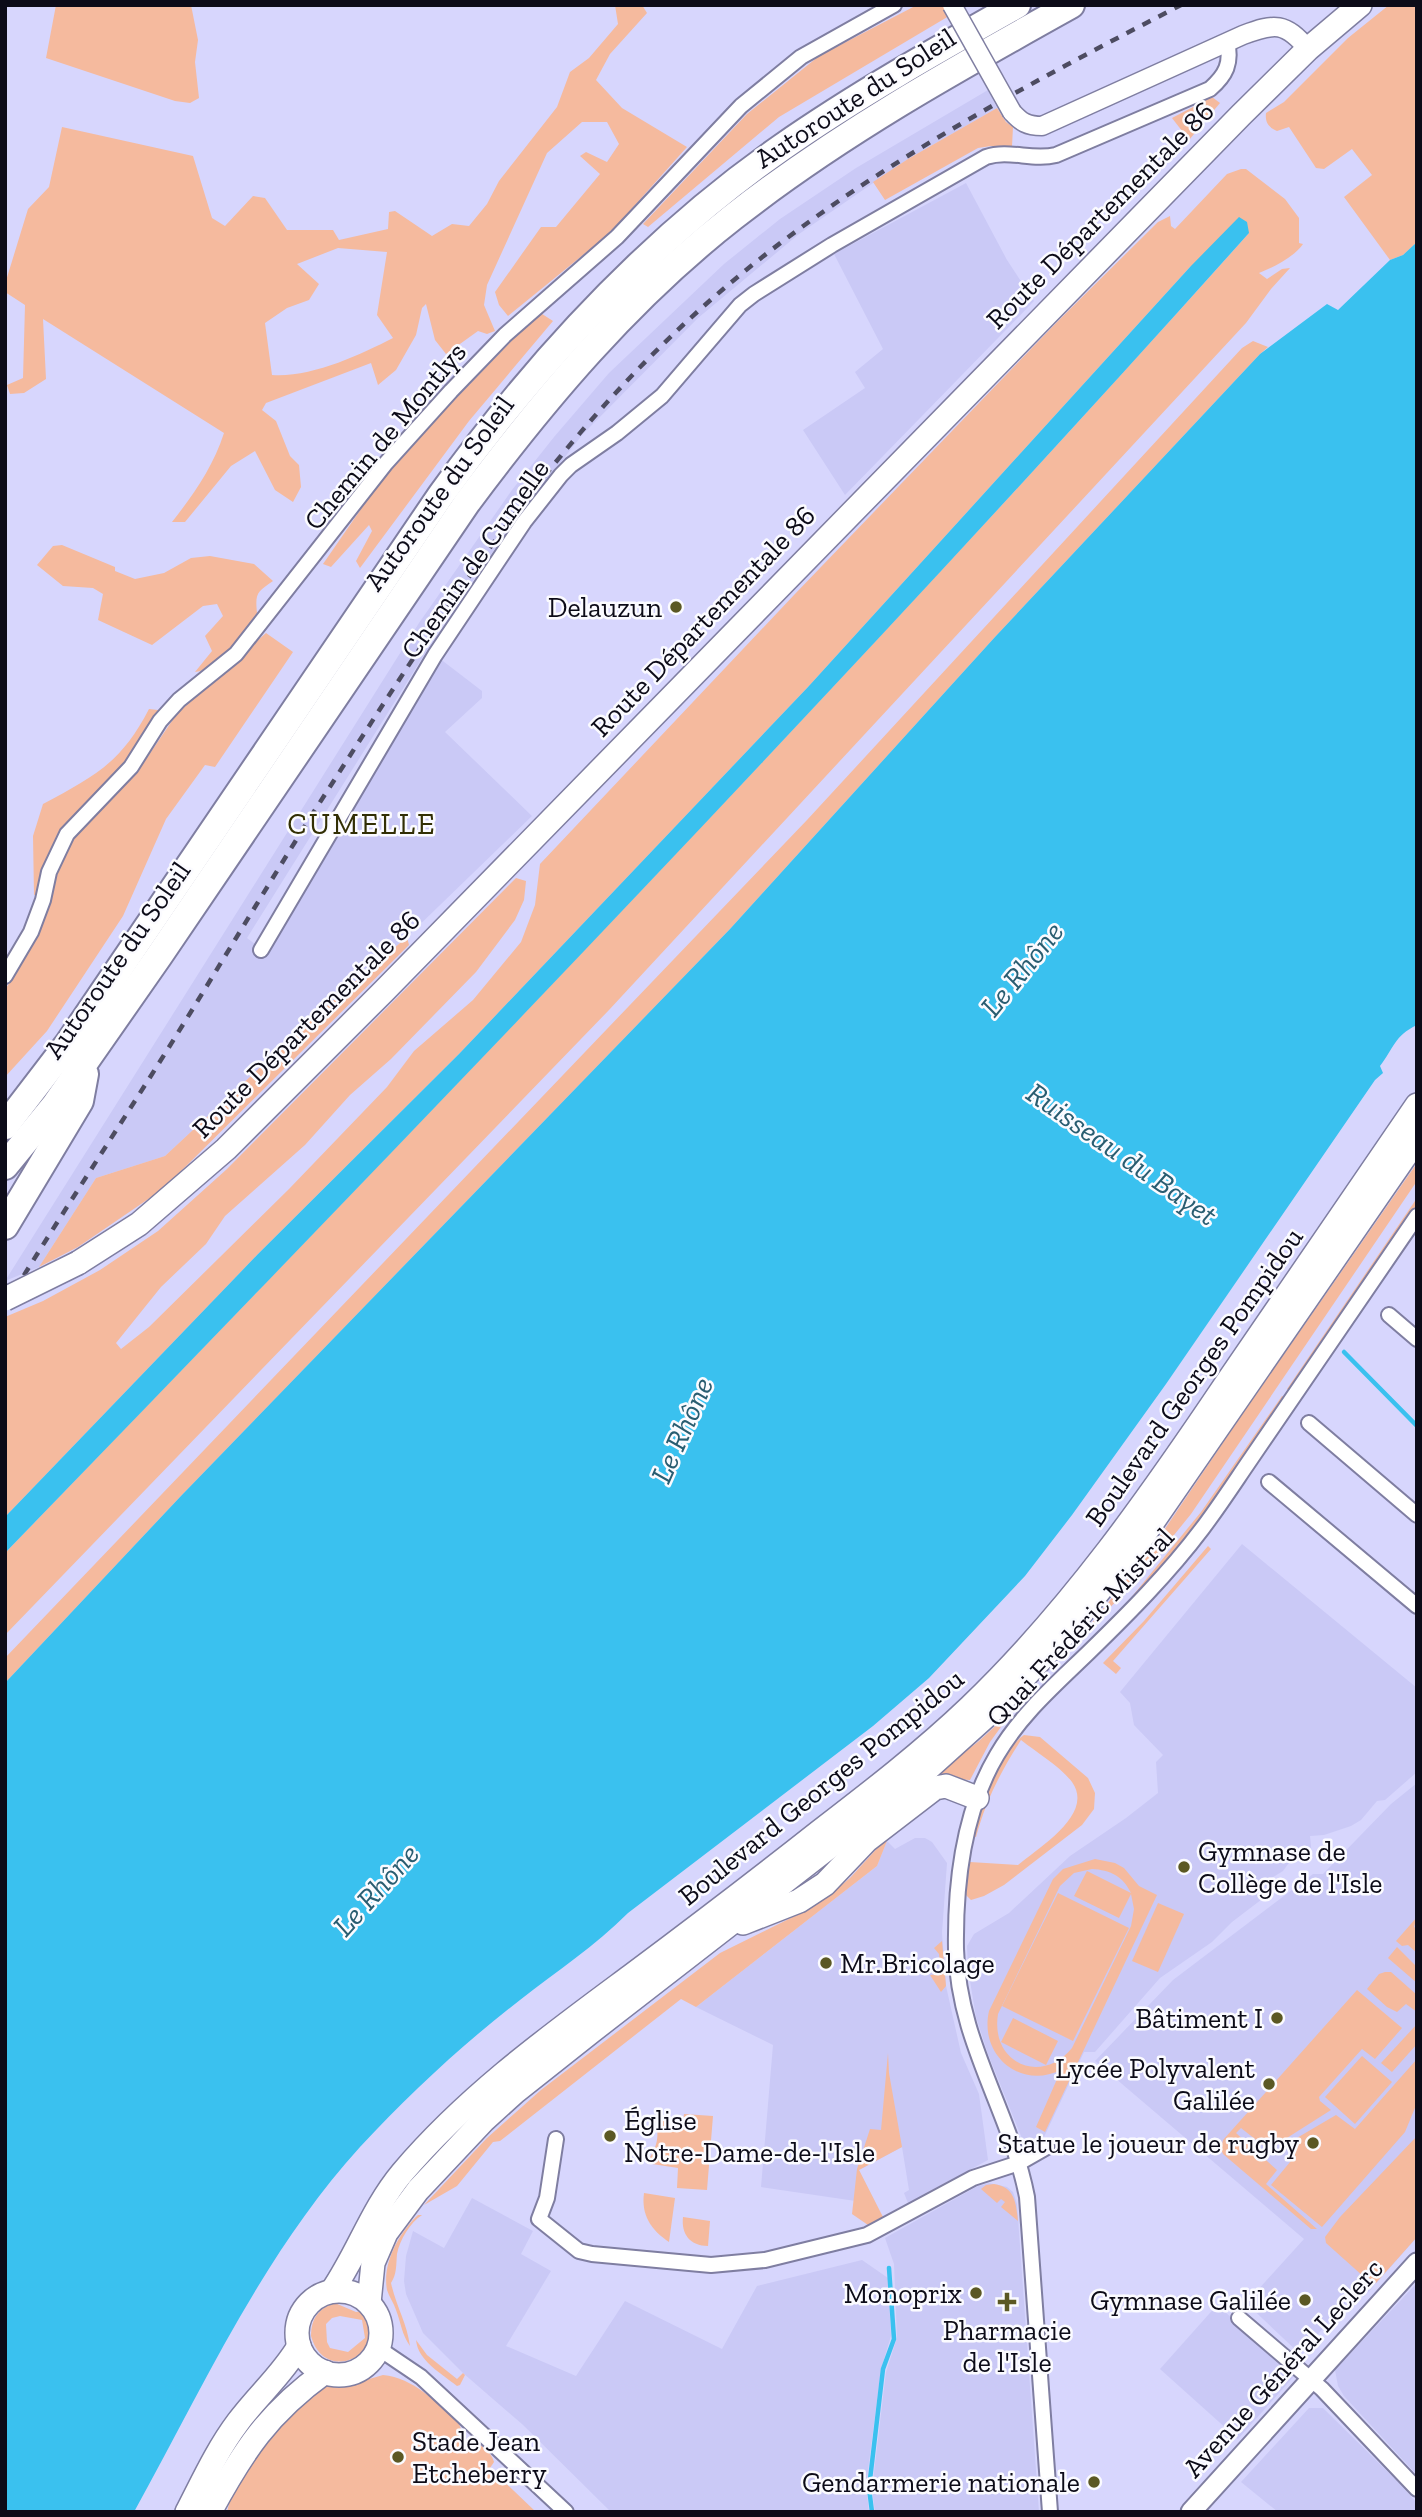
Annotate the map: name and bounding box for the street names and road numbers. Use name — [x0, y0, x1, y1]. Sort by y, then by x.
street label: Autoroute du Soleil — [749, 21, 961, 175]
street label: Route Départementale 86 — [979, 94, 1221, 336]
street label: Chemin de Montlys — [297, 336, 473, 536]
street label: Autoroute du Soleil — [357, 389, 521, 597]
street label: Chemin de Cumelle — [394, 453, 556, 665]
street label: Route Départementale 86 — [584, 499, 822, 743]
street label: Autoroute du Soleil — [37, 855, 197, 1065]
street label: Route Départementale 86 — [185, 903, 427, 1145]
street label: Boulevard Georges Pompidou — [1078, 1221, 1310, 1533]
street label: Quai Frédéric Mistral — [979, 1521, 1181, 1733]
street label: Boulevard Georges Pompidou — [672, 1662, 970, 1912]
street label: Avenue Général Leclerc — [1176, 2252, 1390, 2484]

